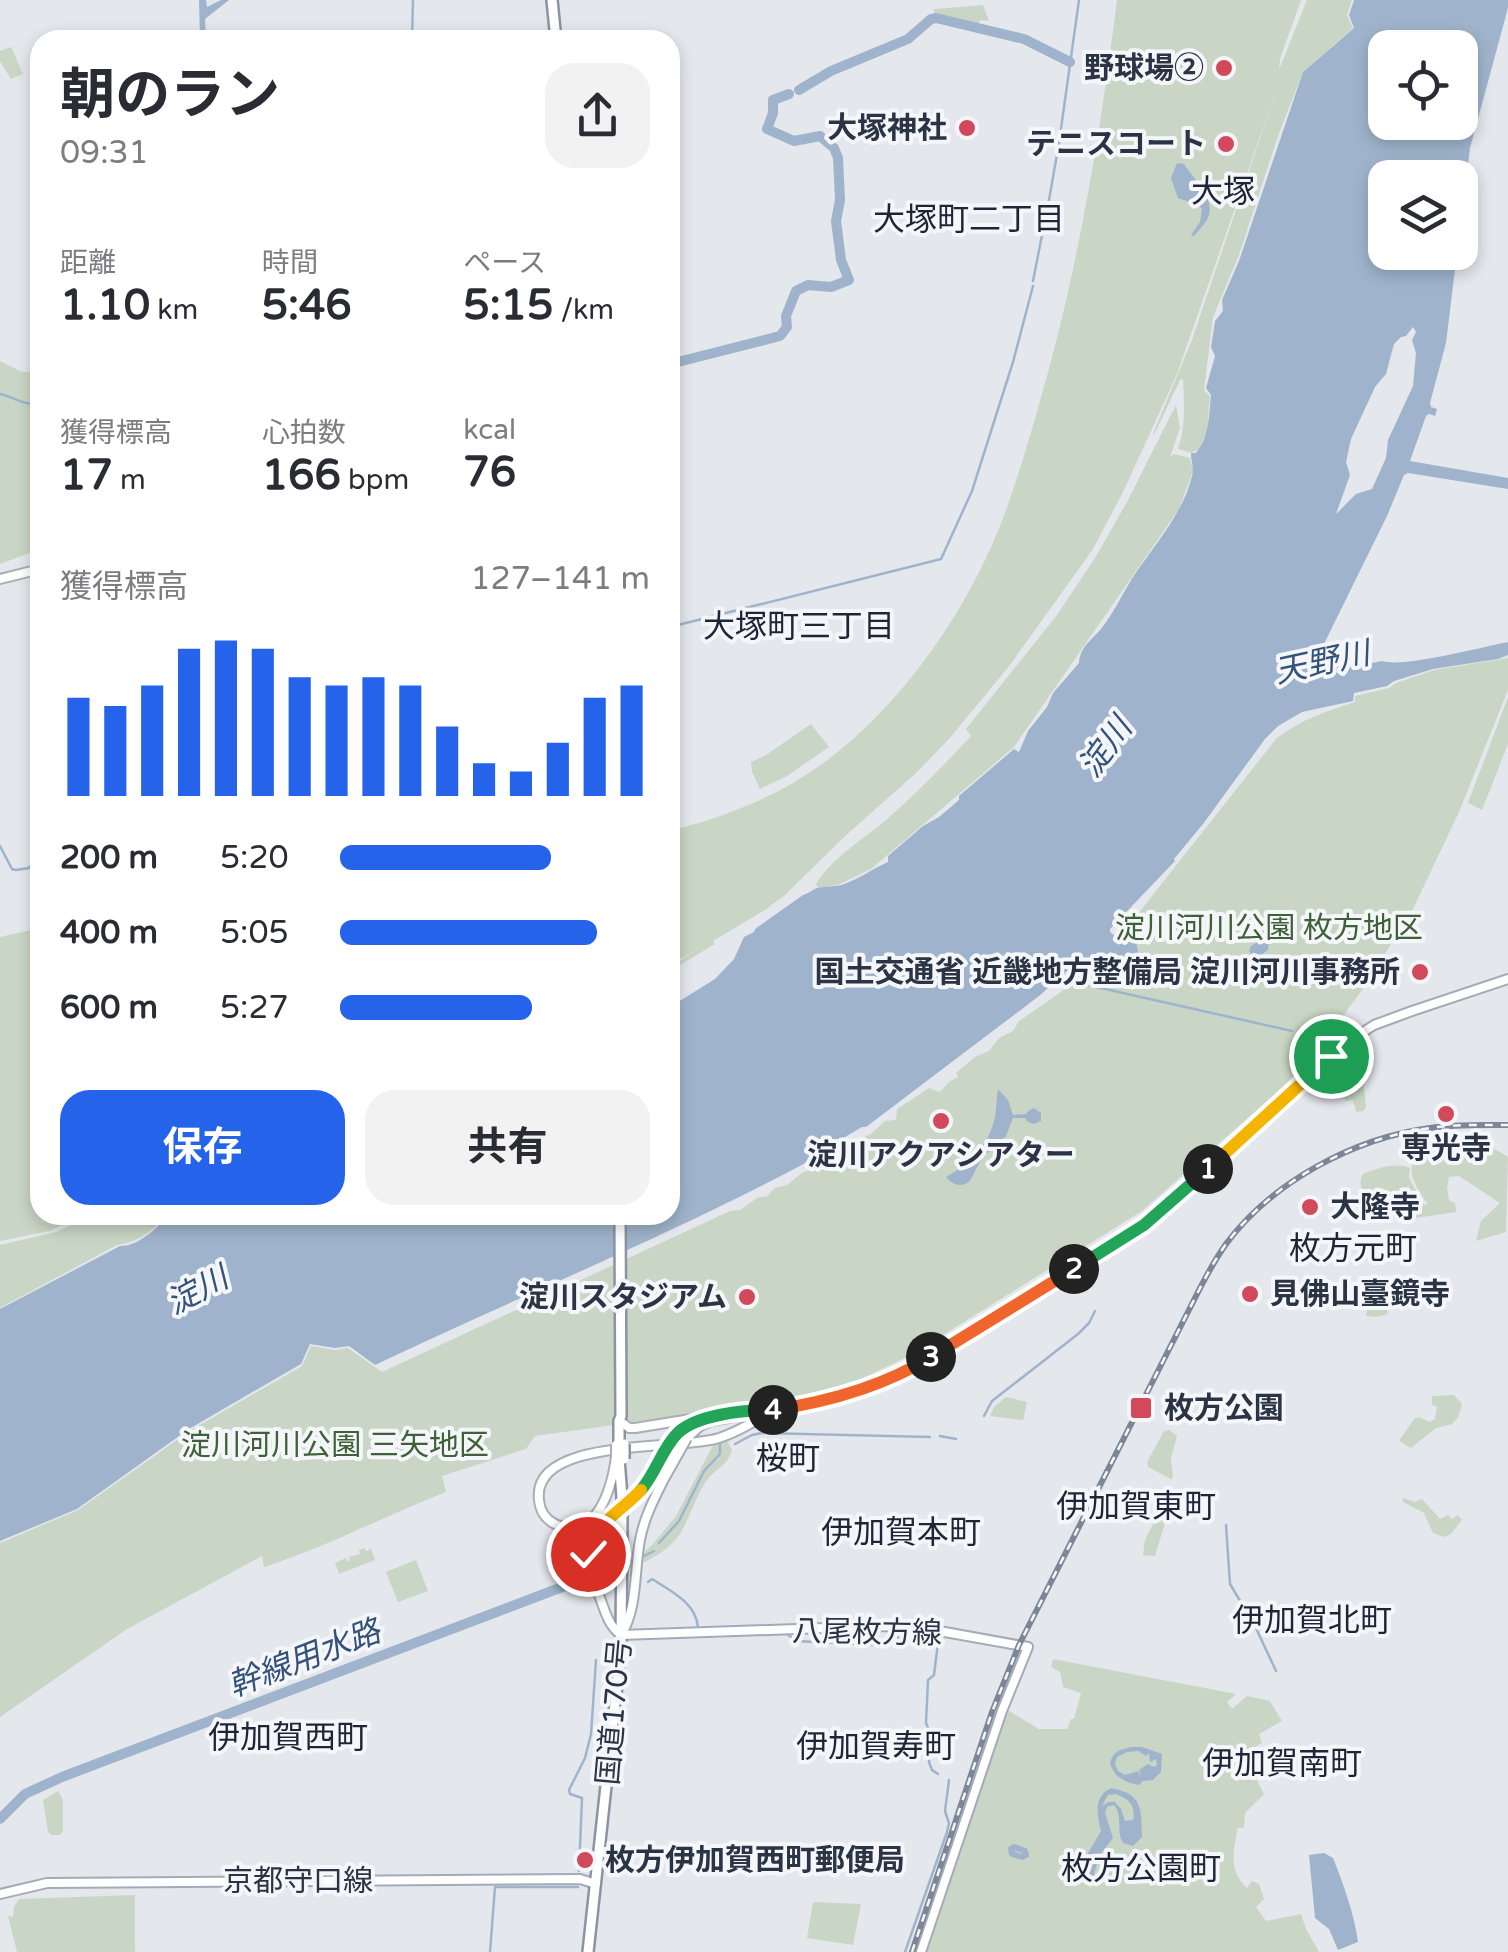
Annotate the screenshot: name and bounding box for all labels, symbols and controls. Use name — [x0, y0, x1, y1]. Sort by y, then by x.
map controls — [1368, 30, 1478, 270]
button: locate — [1368, 30, 1478, 140]
place label: 野球場② — [1084, 50, 1204, 87]
marker: 野球場② — [1213, 57, 1235, 79]
text: 朝のラン — [60, 63, 280, 129]
button: share — [545, 63, 650, 168]
place label: 大塚神社 — [827, 110, 947, 147]
marker: 大塚神社 — [956, 117, 978, 139]
place label: テニスコート — [1026, 126, 1206, 163]
marker: テニスコート — [1215, 133, 1237, 155]
text: 09:31 — [60, 134, 149, 172]
button: layers — [1368, 160, 1478, 270]
district label: 大塚 — [1191, 173, 1255, 211]
district label: 大塚町二丁目 — [873, 201, 1065, 239]
text: 距離 — [60, 246, 116, 280]
text: 時間 — [262, 246, 318, 280]
text: ペース — [463, 246, 546, 280]
text: 1.10 — [60, 280, 150, 331]
text: 5:46 — [262, 280, 352, 331]
text: 5:15 — [463, 280, 553, 331]
text: km — [150, 293, 198, 327]
text: /km — [553, 293, 614, 327]
text: kcal — [463, 413, 516, 447]
text: 獲得標高 — [60, 416, 172, 450]
text: 心拍数 — [262, 416, 346, 450]
text: 76 — [463, 447, 516, 498]
text: 17 — [60, 450, 113, 501]
text: 166 — [262, 450, 341, 501]
text: m — [113, 463, 146, 497]
text: bpm — [341, 463, 409, 497]
text: 127–141 m — [470, 560, 650, 598]
text: 獲得標高 — [60, 568, 188, 606]
district label: 大塚町三丁目 — [703, 608, 895, 646]
water label: 天野川 — [1271, 634, 1376, 692]
water label: 淀川 — [1072, 708, 1142, 785]
text: 200 m — [60, 839, 158, 877]
text: 5:20 — [220, 839, 289, 877]
park label: 淀川河川公園 枚方地区 — [1115, 910, 1423, 947]
text: 400 m — [60, 914, 158, 952]
text: 5:05 — [220, 914, 289, 952]
place label: 国土交通省 近畿地方整備局 淀川河川事務所 — [814, 954, 1400, 991]
marker: 国土交通省 近畿地方整備局 淀川河川事務所 — [1409, 961, 1431, 983]
text: 600 m — [60, 989, 158, 1027]
text: 5:27 — [220, 989, 289, 1027]
pin — [1289, 1014, 1374, 1099]
icon: arrive — [1304, 1029, 1359, 1084]
button: 保存 — [60, 1090, 345, 1205]
button: 共有 — [365, 1090, 650, 1205]
marker: 専光寺 — [1435, 1103, 1457, 1125]
marker: 淀川アクアシアター — [930, 1110, 952, 1132]
place label: 専光寺 — [1401, 1130, 1491, 1167]
place label: 淀川アクアシアター — [807, 1137, 1075, 1174]
pin: 1 — [1183, 1144, 1233, 1194]
text: 1 — [1199, 1152, 1217, 1186]
place label: 大隆寺 — [1330, 1189, 1420, 1226]
marker: 大隆寺 — [1299, 1196, 1321, 1218]
district label: 枚方元町 — [1289, 1230, 1417, 1268]
pin: 2 — [1049, 1244, 1099, 1294]
text: 2 — [1065, 1252, 1083, 1286]
water label: 淀川 — [160, 1258, 237, 1323]
place label: 見佛山臺鏡寺 — [1270, 1276, 1450, 1313]
place label: 淀川スタジアム — [519, 1279, 727, 1316]
marker: 見佛山臺鏡寺 — [1239, 1283, 1261, 1305]
marker: 淀川スタジアム — [736, 1286, 758, 1308]
pin: 3 — [906, 1332, 956, 1382]
text: 3 — [922, 1340, 940, 1374]
pin: 4 — [748, 1385, 798, 1435]
place label: 枚方公園 — [1164, 1390, 1284, 1427]
text: 4 — [764, 1393, 782, 1427]
marker: 枚方公園 — [1128, 1395, 1154, 1421]
park label: 淀川河川公園 三矢地区 — [181, 1427, 489, 1464]
district label: 桜町 — [756, 1440, 820, 1478]
district label: 伊加賀東町 — [1056, 1488, 1216, 1526]
pin — [546, 1512, 631, 1597]
district label: 伊加賀本町 — [821, 1514, 981, 1552]
icon: check — [561, 1527, 616, 1582]
district label: 伊加賀北町 — [1232, 1602, 1392, 1640]
water label: 幹線用水路 — [223, 1611, 389, 1705]
street label: 八尾枚方線 — [792, 1613, 942, 1652]
street label: 国道170号 — [590, 1637, 639, 1787]
district label: 伊加賀西町 — [208, 1719, 368, 1757]
district label: 伊加賀寿町 — [796, 1728, 956, 1766]
district label: 伊加賀南町 — [1202, 1745, 1362, 1783]
place label: 枚方伊加賀西町郵便局 — [605, 1842, 905, 1879]
marker: 枚方伊加賀西町郵便局 — [574, 1849, 596, 1871]
district label: 枚方公園町 — [1061, 1850, 1221, 1888]
street label: 京都守口線 — [223, 1863, 373, 1900]

